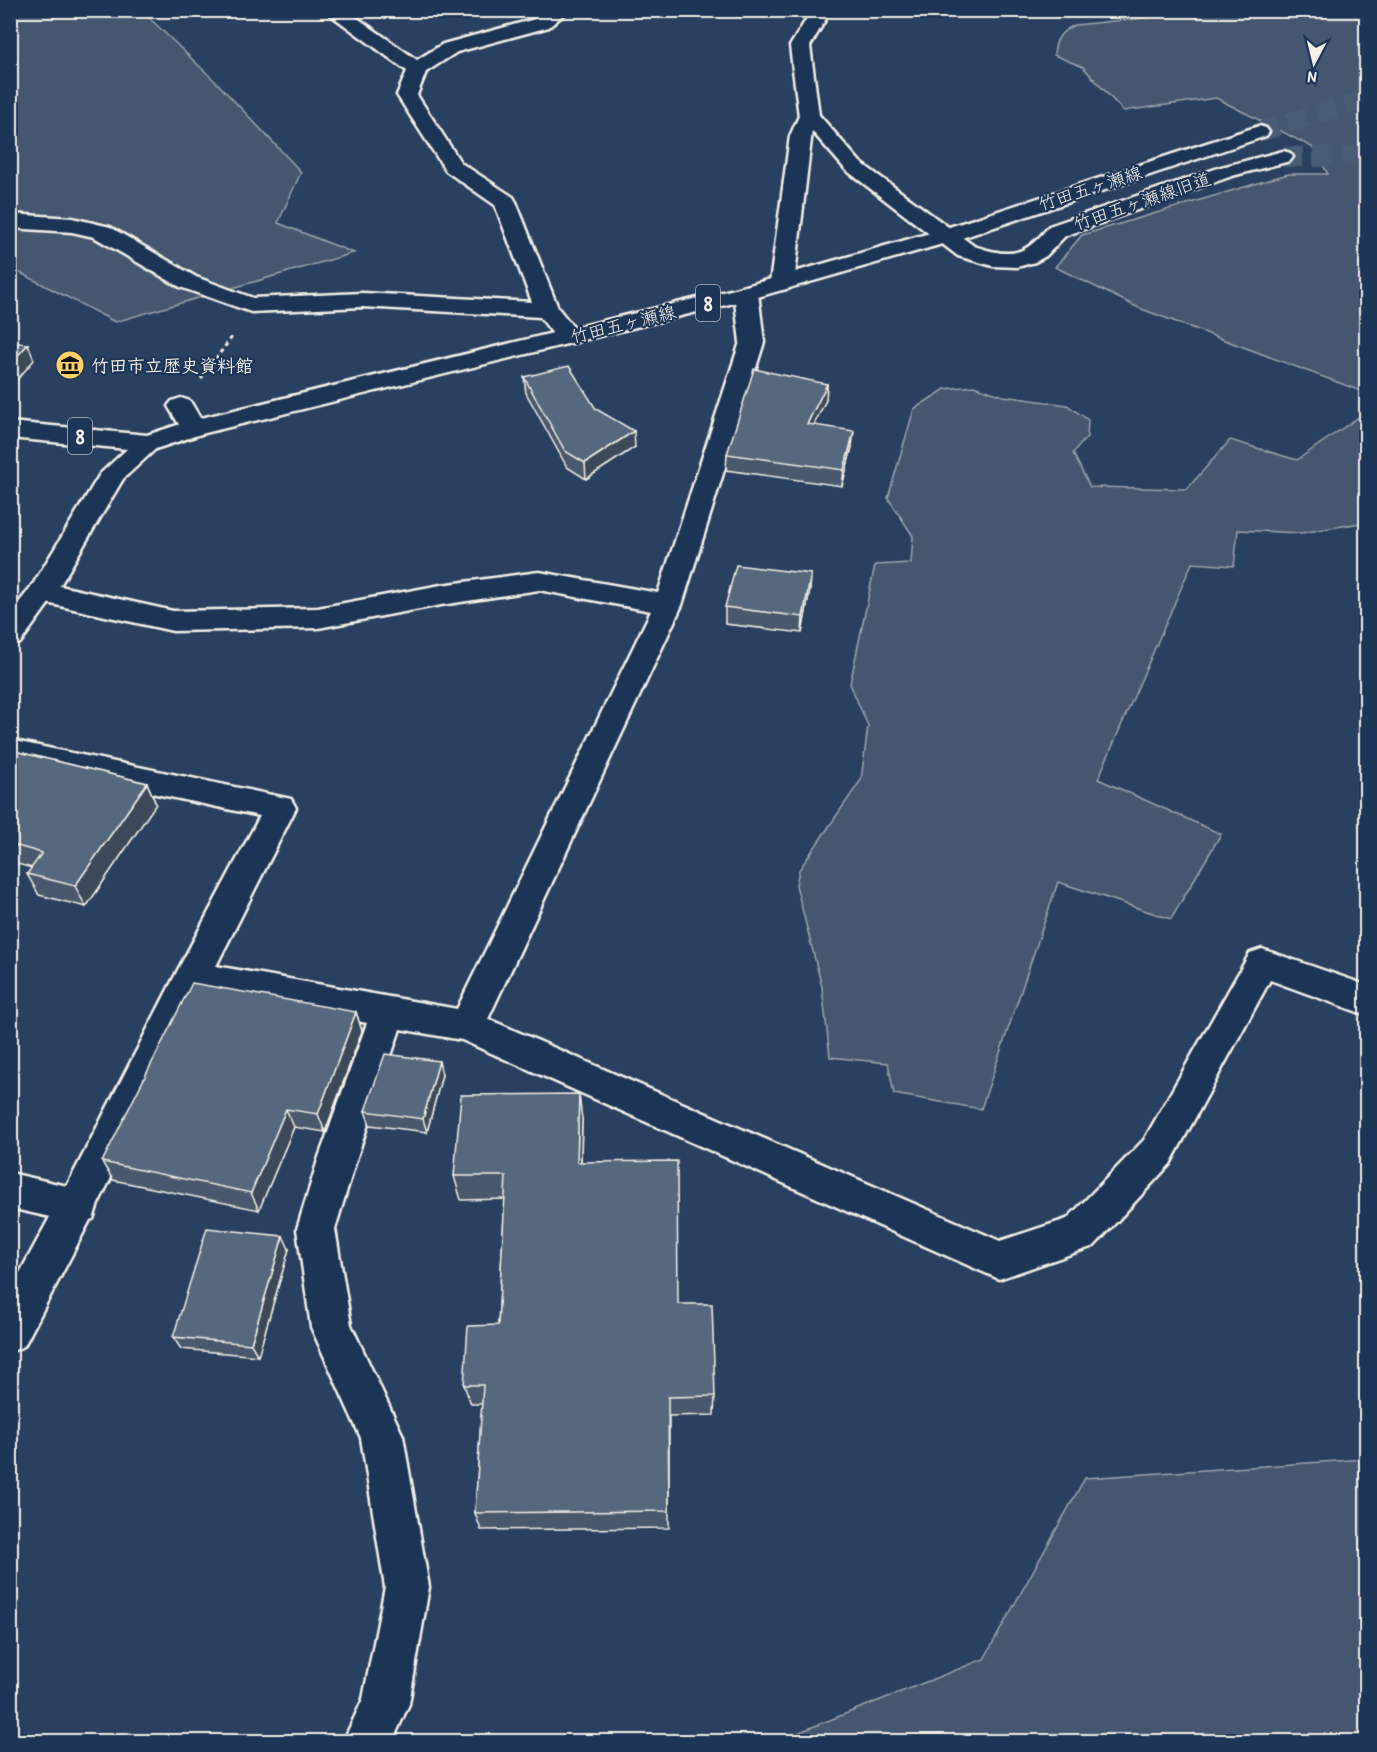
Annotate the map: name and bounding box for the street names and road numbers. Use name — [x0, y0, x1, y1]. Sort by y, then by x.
street label: 竹田五ヶ瀬線 — [1035, 159, 1145, 217]
street label: 竹田五ヶ瀬線旧道 — [1070, 166, 1214, 236]
road number: 8 — [696, 285, 720, 321]
street label: 竹田五ヶ瀬線 — [568, 299, 678, 349]
road number: 8 — [68, 418, 92, 454]

